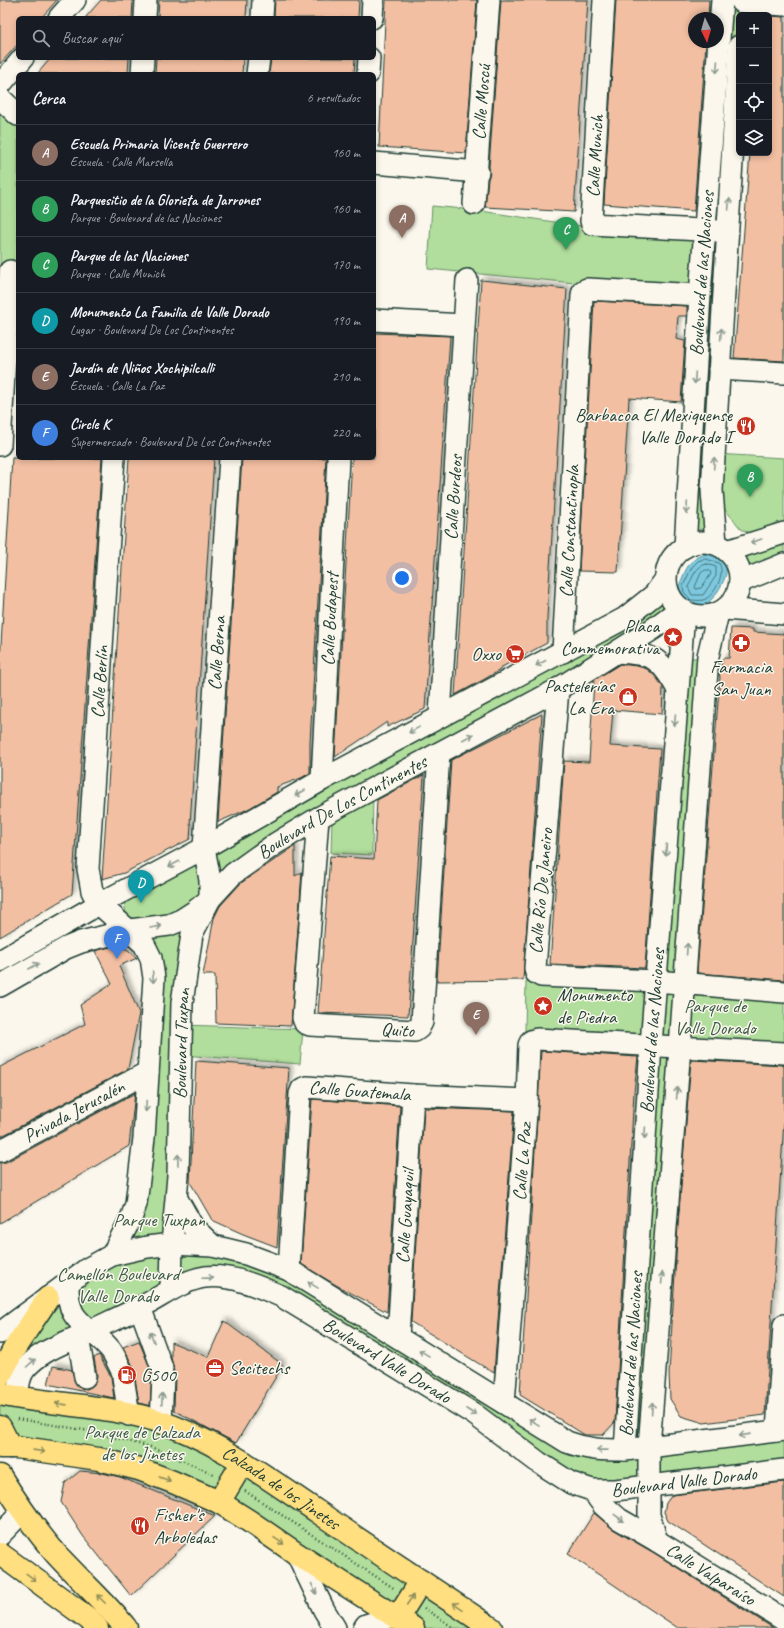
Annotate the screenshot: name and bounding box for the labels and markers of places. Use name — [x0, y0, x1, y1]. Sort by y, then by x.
pin: A — [389, 205, 415, 238]
pin: C — [553, 217, 579, 250]
place label: Barbacoa El Mexiquense Valle Dorado I — [575, 403, 736, 449]
restaurant icon: Barbacoa El Mexiquense Valle Dorado I — [735, 415, 757, 437]
pin: B — [737, 464, 763, 497]
place label: Placa Conmemorativa — [561, 614, 661, 660]
place icon: Placa Conmemorativa — [662, 626, 684, 648]
pharmacy icon: Farmacia San Juan — [730, 632, 752, 654]
place label: Oxxo — [471, 642, 502, 666]
supermarket icon: Oxxo — [504, 643, 526, 665]
place label: Farmacia San Juan — [710, 655, 773, 701]
place label: Pastelerías La Era — [544, 674, 617, 720]
shop icon: Pastelerías La Era — [617, 686, 639, 708]
pin: D — [128, 870, 154, 903]
pin: F — [104, 926, 130, 959]
place label: Monumento de Piedra — [557, 983, 634, 1029]
place icon: Monumento de Piedra — [532, 995, 554, 1017]
pin: E — [463, 1002, 489, 1035]
place label: Secitechs — [229, 1356, 291, 1380]
office icon: Secitechs — [204, 1357, 226, 1379]
place label: G500 — [141, 1363, 177, 1387]
fuel station icon: G500 — [116, 1364, 138, 1386]
place label: Fisher's Arboledas — [154, 1503, 218, 1549]
restaurant icon: Fisher's Arboledas — [129, 1515, 151, 1537]

